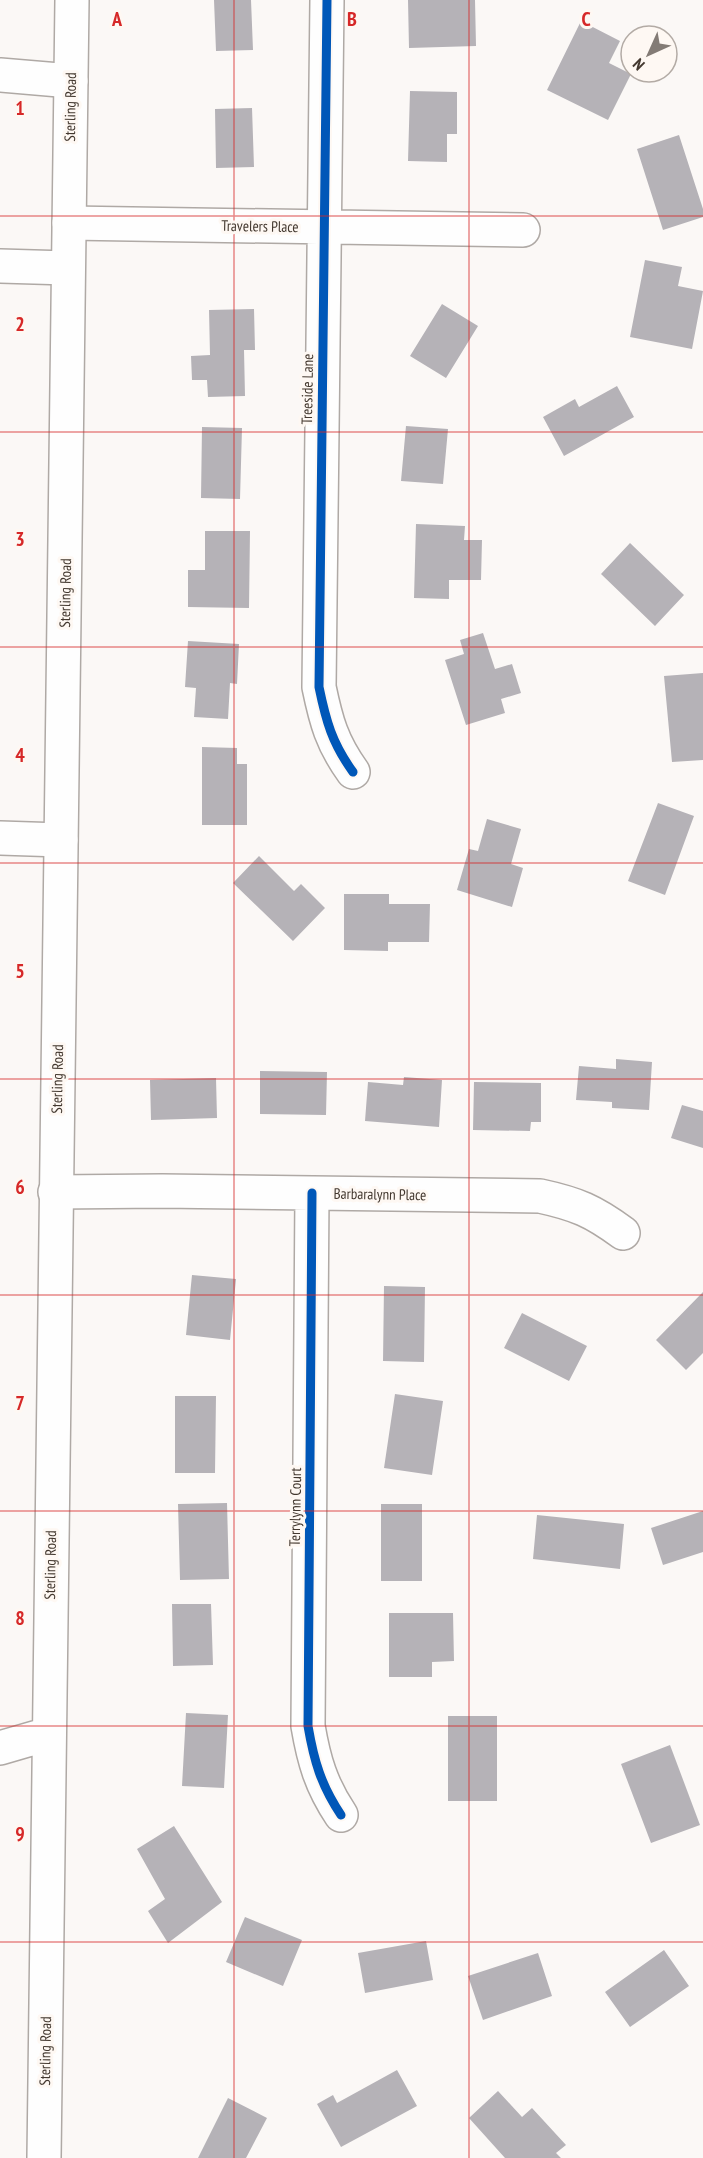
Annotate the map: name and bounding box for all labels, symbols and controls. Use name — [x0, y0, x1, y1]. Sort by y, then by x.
text: A — [111, 6, 123, 32]
text: B — [347, 6, 357, 32]
text: C — [581, 6, 591, 32]
north arrow — [619, 24, 679, 84]
text: N — [628, 54, 649, 75]
street label: Sterling Road — [60, 72, 80, 142]
text: 1 — [15, 95, 25, 121]
street label: Travelers Place — [221, 216, 299, 236]
text: 2 — [15, 311, 25, 337]
street label: Treeside Lane — [297, 353, 317, 425]
text: 3 — [15, 526, 25, 552]
street label: Sterling Road — [55, 558, 75, 628]
text: 4 — [15, 742, 25, 768]
text: 5 — [15, 958, 25, 984]
street label: Sterling Road — [47, 1044, 67, 1114]
text: 6 — [15, 1174, 25, 1200]
street label: Barbaralynn Place — [333, 1184, 427, 1204]
text: 7 — [15, 1390, 25, 1416]
street label: Terrylynn Court — [285, 1467, 305, 1547]
street label: Sterling Road — [40, 1530, 60, 1600]
text: 8 — [15, 1605, 25, 1631]
text: 9 — [15, 1821, 25, 1847]
street label: Sterling Road — [35, 2016, 55, 2086]

